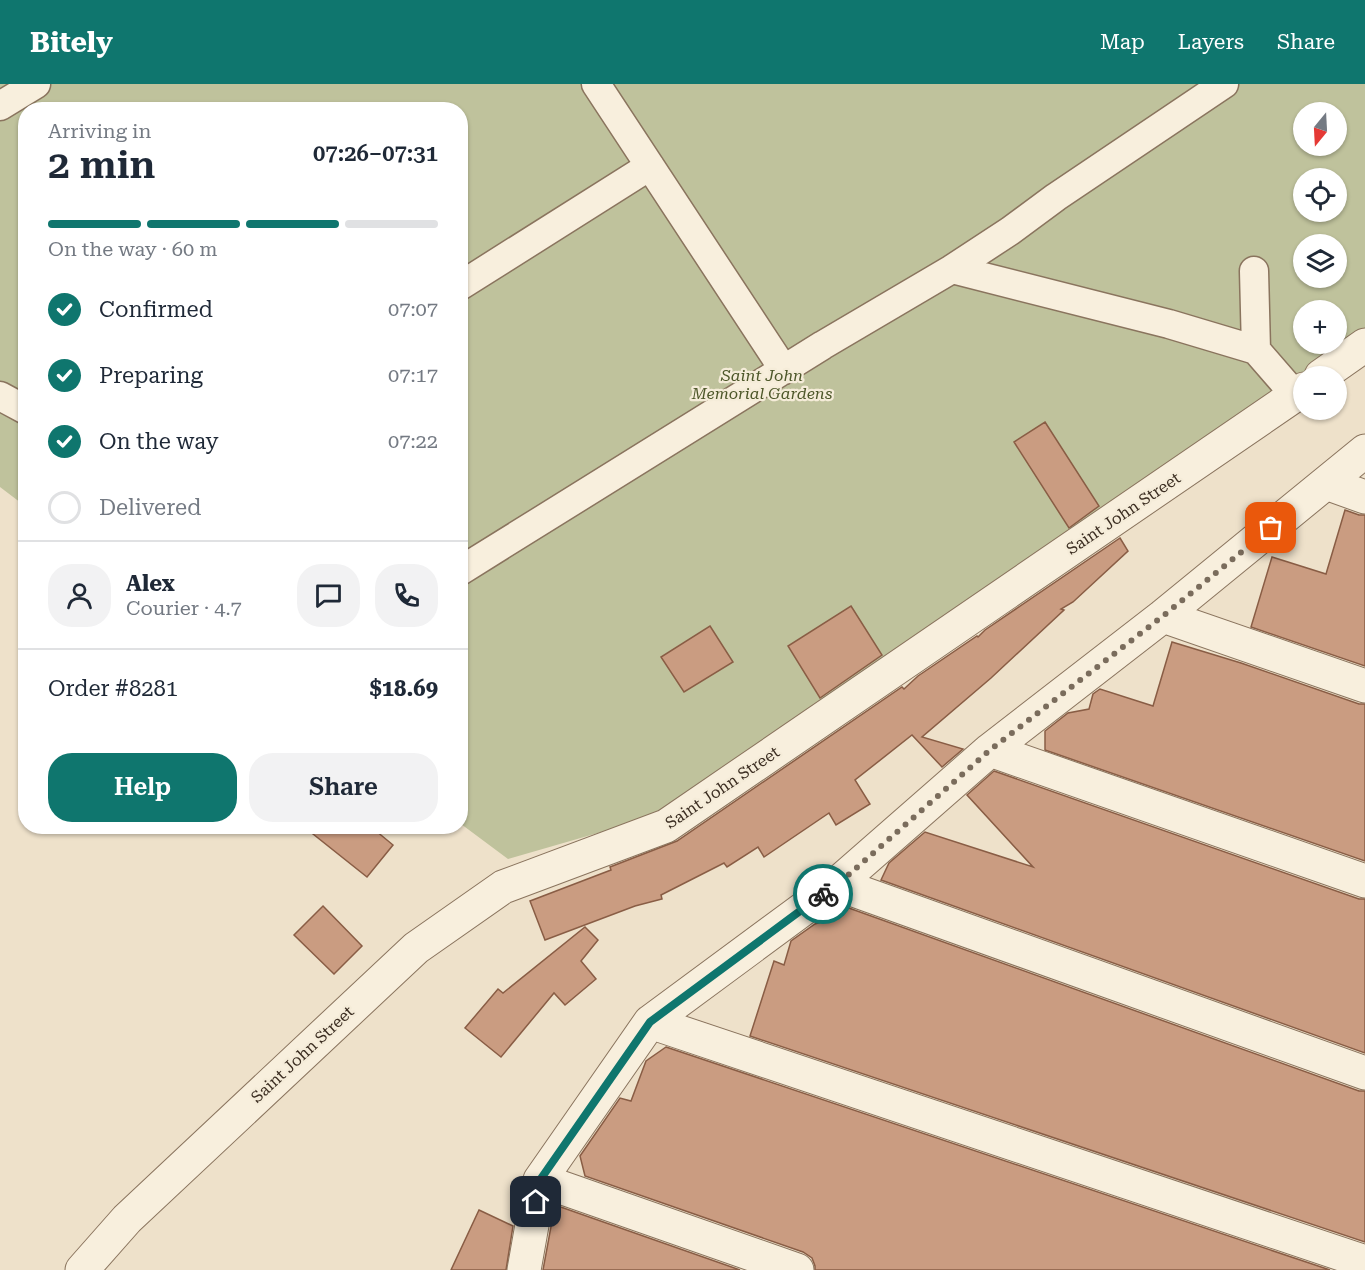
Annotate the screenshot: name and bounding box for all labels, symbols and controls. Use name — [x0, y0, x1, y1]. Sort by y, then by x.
text: Bitely — [30, 26, 113, 59]
text: Map — [1100, 30, 1145, 54]
text: Layers — [1178, 30, 1244, 54]
text: Share — [1277, 30, 1335, 54]
north arrow — [1293, 102, 1347, 156]
map controls — [1293, 102, 1347, 420]
text: Arriving in — [48, 119, 151, 143]
text: 07:26–07:31 — [313, 141, 438, 166]
text: 2 min — [48, 142, 155, 188]
button: locate — [1293, 168, 1347, 222]
button: layers — [1293, 234, 1347, 288]
text: On the way · 60 m — [48, 237, 218, 261]
icon: check — [48, 293, 81, 326]
text: Confirmed — [99, 297, 213, 322]
text: 07:07 — [388, 297, 438, 321]
button: + — [1293, 300, 1347, 354]
icon: check — [48, 359, 81, 392]
text: Preparing — [99, 363, 203, 388]
text: 07:17 — [388, 363, 438, 387]
park label: Saint John Memorial Gardens — [691, 366, 832, 403]
button: − — [1293, 366, 1347, 420]
icon: check — [48, 425, 81, 458]
text: On the way — [99, 429, 219, 454]
text: 07:22 — [388, 429, 438, 453]
street label: Saint John Street — [1063, 468, 1184, 559]
text: Delivered — [99, 495, 201, 520]
pin — [1245, 502, 1296, 553]
icon: bag — [1254, 511, 1287, 544]
button: person — [48, 564, 111, 627]
button: chat — [297, 564, 360, 627]
button: phone — [375, 564, 438, 627]
text: Alex — [126, 571, 175, 596]
text: Courier · 4.7 — [126, 596, 242, 620]
text: Order #8281 — [48, 676, 178, 701]
text: $18.69 — [369, 676, 438, 701]
street label: Saint John Street — [662, 742, 783, 833]
button: Help — [48, 753, 237, 822]
button: Share — [249, 753, 438, 822]
courier — [793, 864, 853, 924]
icon: bike — [807, 878, 840, 911]
street label: Saint John Street — [247, 1002, 358, 1107]
pin — [510, 1176, 561, 1227]
icon: home — [519, 1185, 552, 1218]

